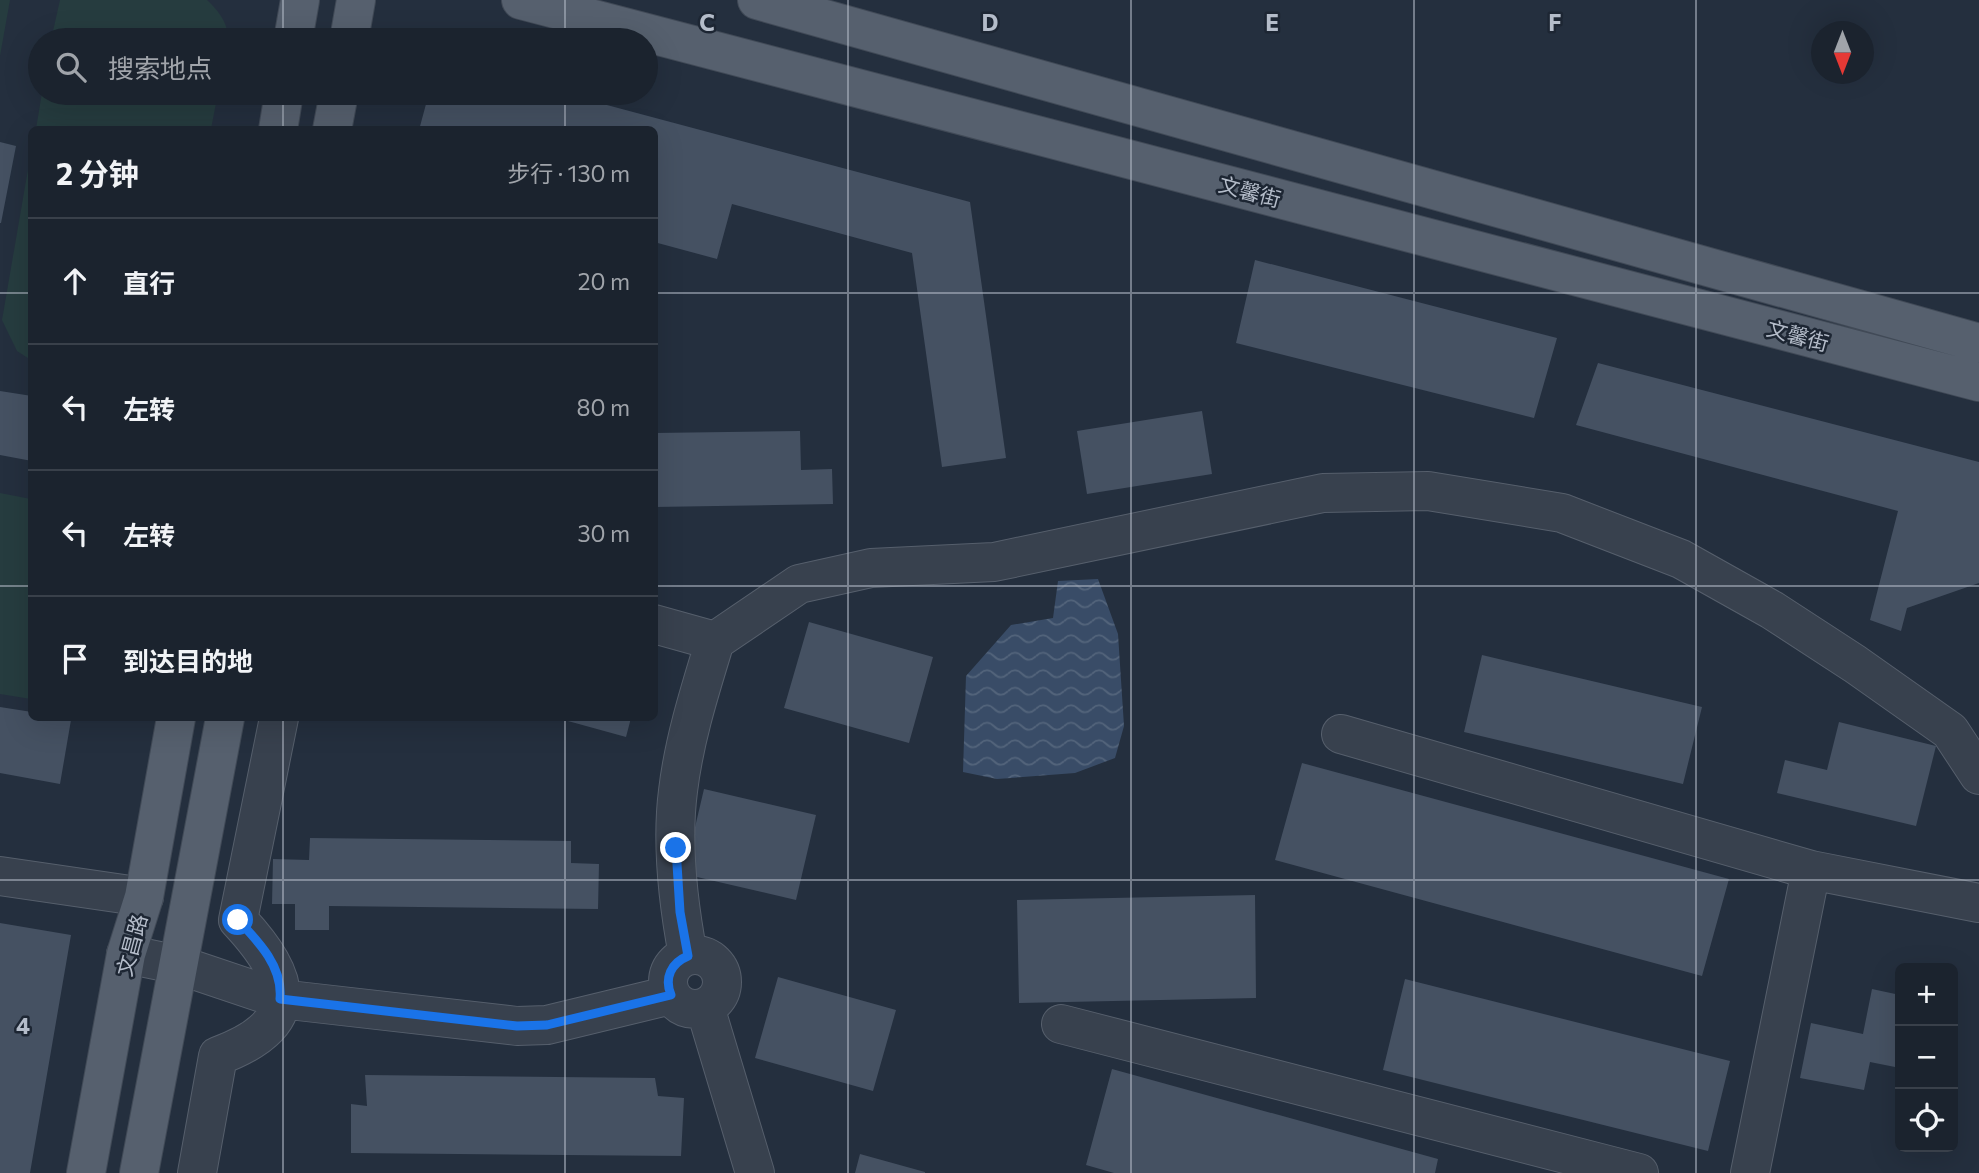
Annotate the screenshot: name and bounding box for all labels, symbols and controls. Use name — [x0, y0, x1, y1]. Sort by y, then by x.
text: C — [699, 8, 715, 36]
text: D — [982, 8, 999, 36]
text: E — [1265, 8, 1279, 36]
text: F — [1548, 8, 1562, 36]
north arrow — [1811, 21, 1874, 84]
search box — [28, 28, 658, 105]
icon: search — [52, 48, 90, 86]
text: 搜索地点 — [108, 52, 212, 83]
text: 2 分钟 — [56, 154, 139, 191]
text: 步行 · 130 m — [507, 159, 630, 187]
street label: 文馨街 — [1216, 171, 1284, 211]
icon: ahead — [56, 262, 94, 300]
text: 直行 — [123, 267, 175, 298]
text: 20 m — [578, 267, 630, 295]
street label: 文馨街 — [1764, 315, 1832, 355]
icon: left — [56, 388, 94, 426]
text: 左转 — [123, 393, 175, 424]
text: 80 m — [577, 393, 630, 421]
icon: left — [56, 514, 94, 552]
text: 左转 — [123, 519, 175, 550]
text: 30 m — [577, 519, 630, 547]
icon: arrive — [56, 640, 94, 678]
text: 到达目的地 — [123, 645, 253, 676]
route end — [660, 832, 691, 863]
route start — [222, 904, 253, 935]
street label: 文昌路 — [111, 911, 151, 979]
map controls — [1895, 963, 1958, 1152]
button: + — [1895, 963, 1958, 1026]
text: 4 — [16, 1011, 30, 1039]
button: − — [1895, 1026, 1958, 1089]
button: locate — [1895, 1089, 1958, 1152]

